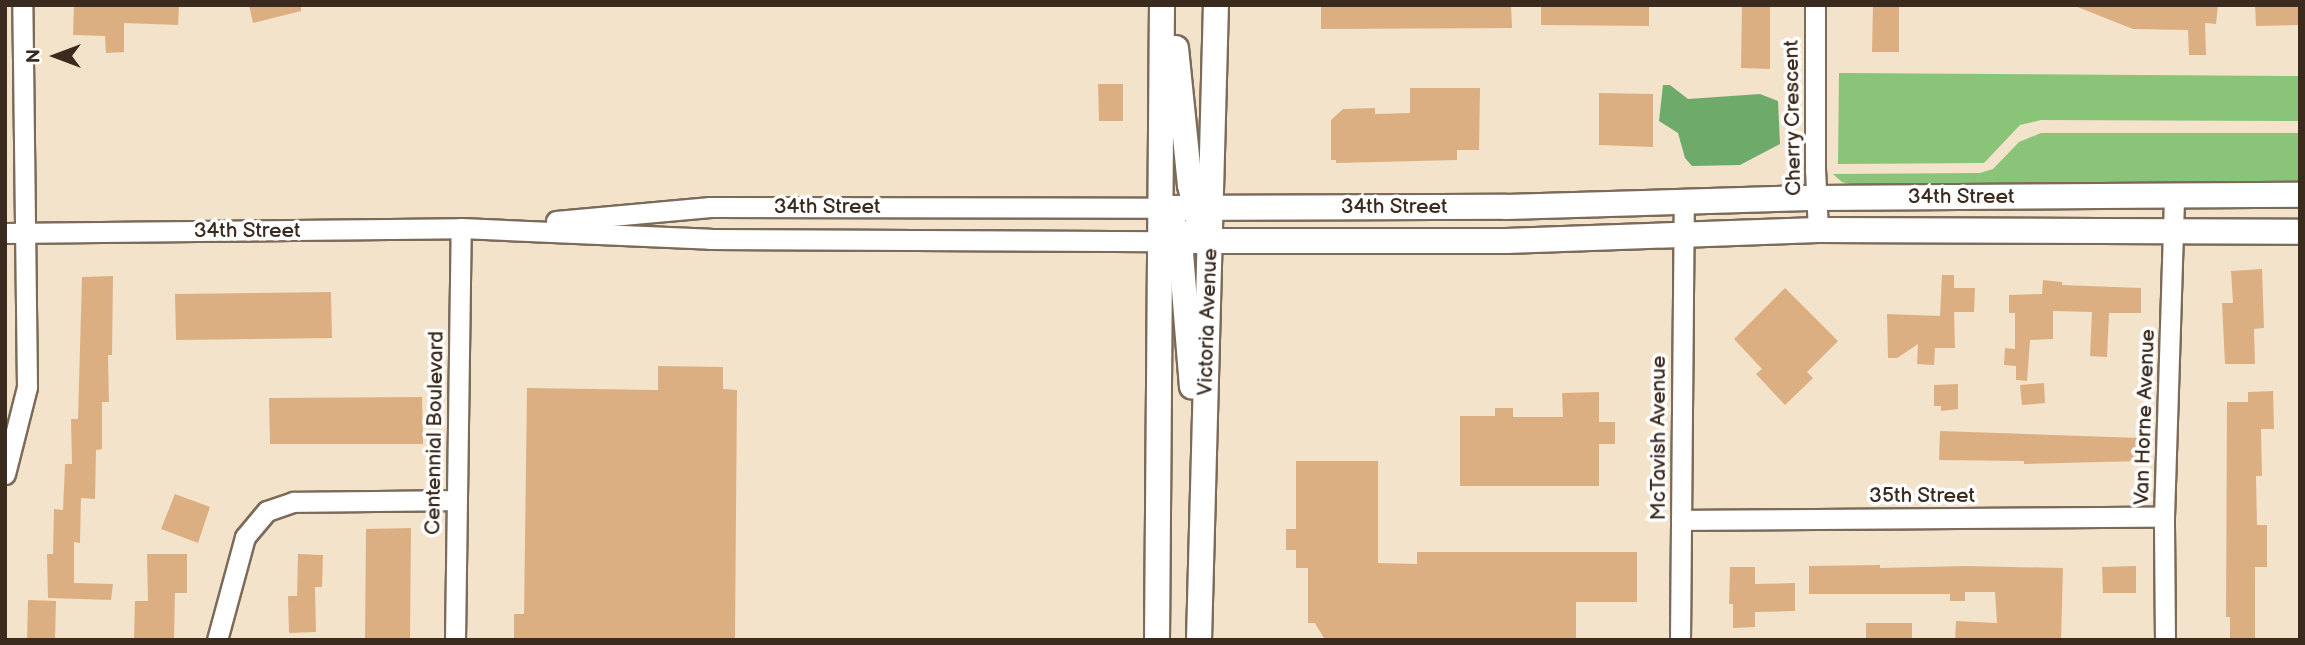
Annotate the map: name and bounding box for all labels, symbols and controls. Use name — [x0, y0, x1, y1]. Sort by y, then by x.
north arrow — [21, 21, 91, 91]
street label: Cherry Crescent — [1779, 39, 1807, 197]
text: N — [23, 49, 46, 63]
street label: 34th Street — [1907, 184, 2015, 210]
street label: 34th Street — [773, 194, 881, 220]
street label: 34th Street — [1340, 194, 1448, 220]
street label: 34th Street — [193, 218, 301, 244]
street label: Victoria Avenue — [1193, 248, 1223, 396]
street label: Van Horne Avenue — [2129, 329, 2161, 505]
street label: Centennial Boulevard — [421, 331, 449, 535]
street label: McTavish Avenue — [1646, 356, 1672, 520]
street label: 35th Street — [1869, 483, 1975, 509]

